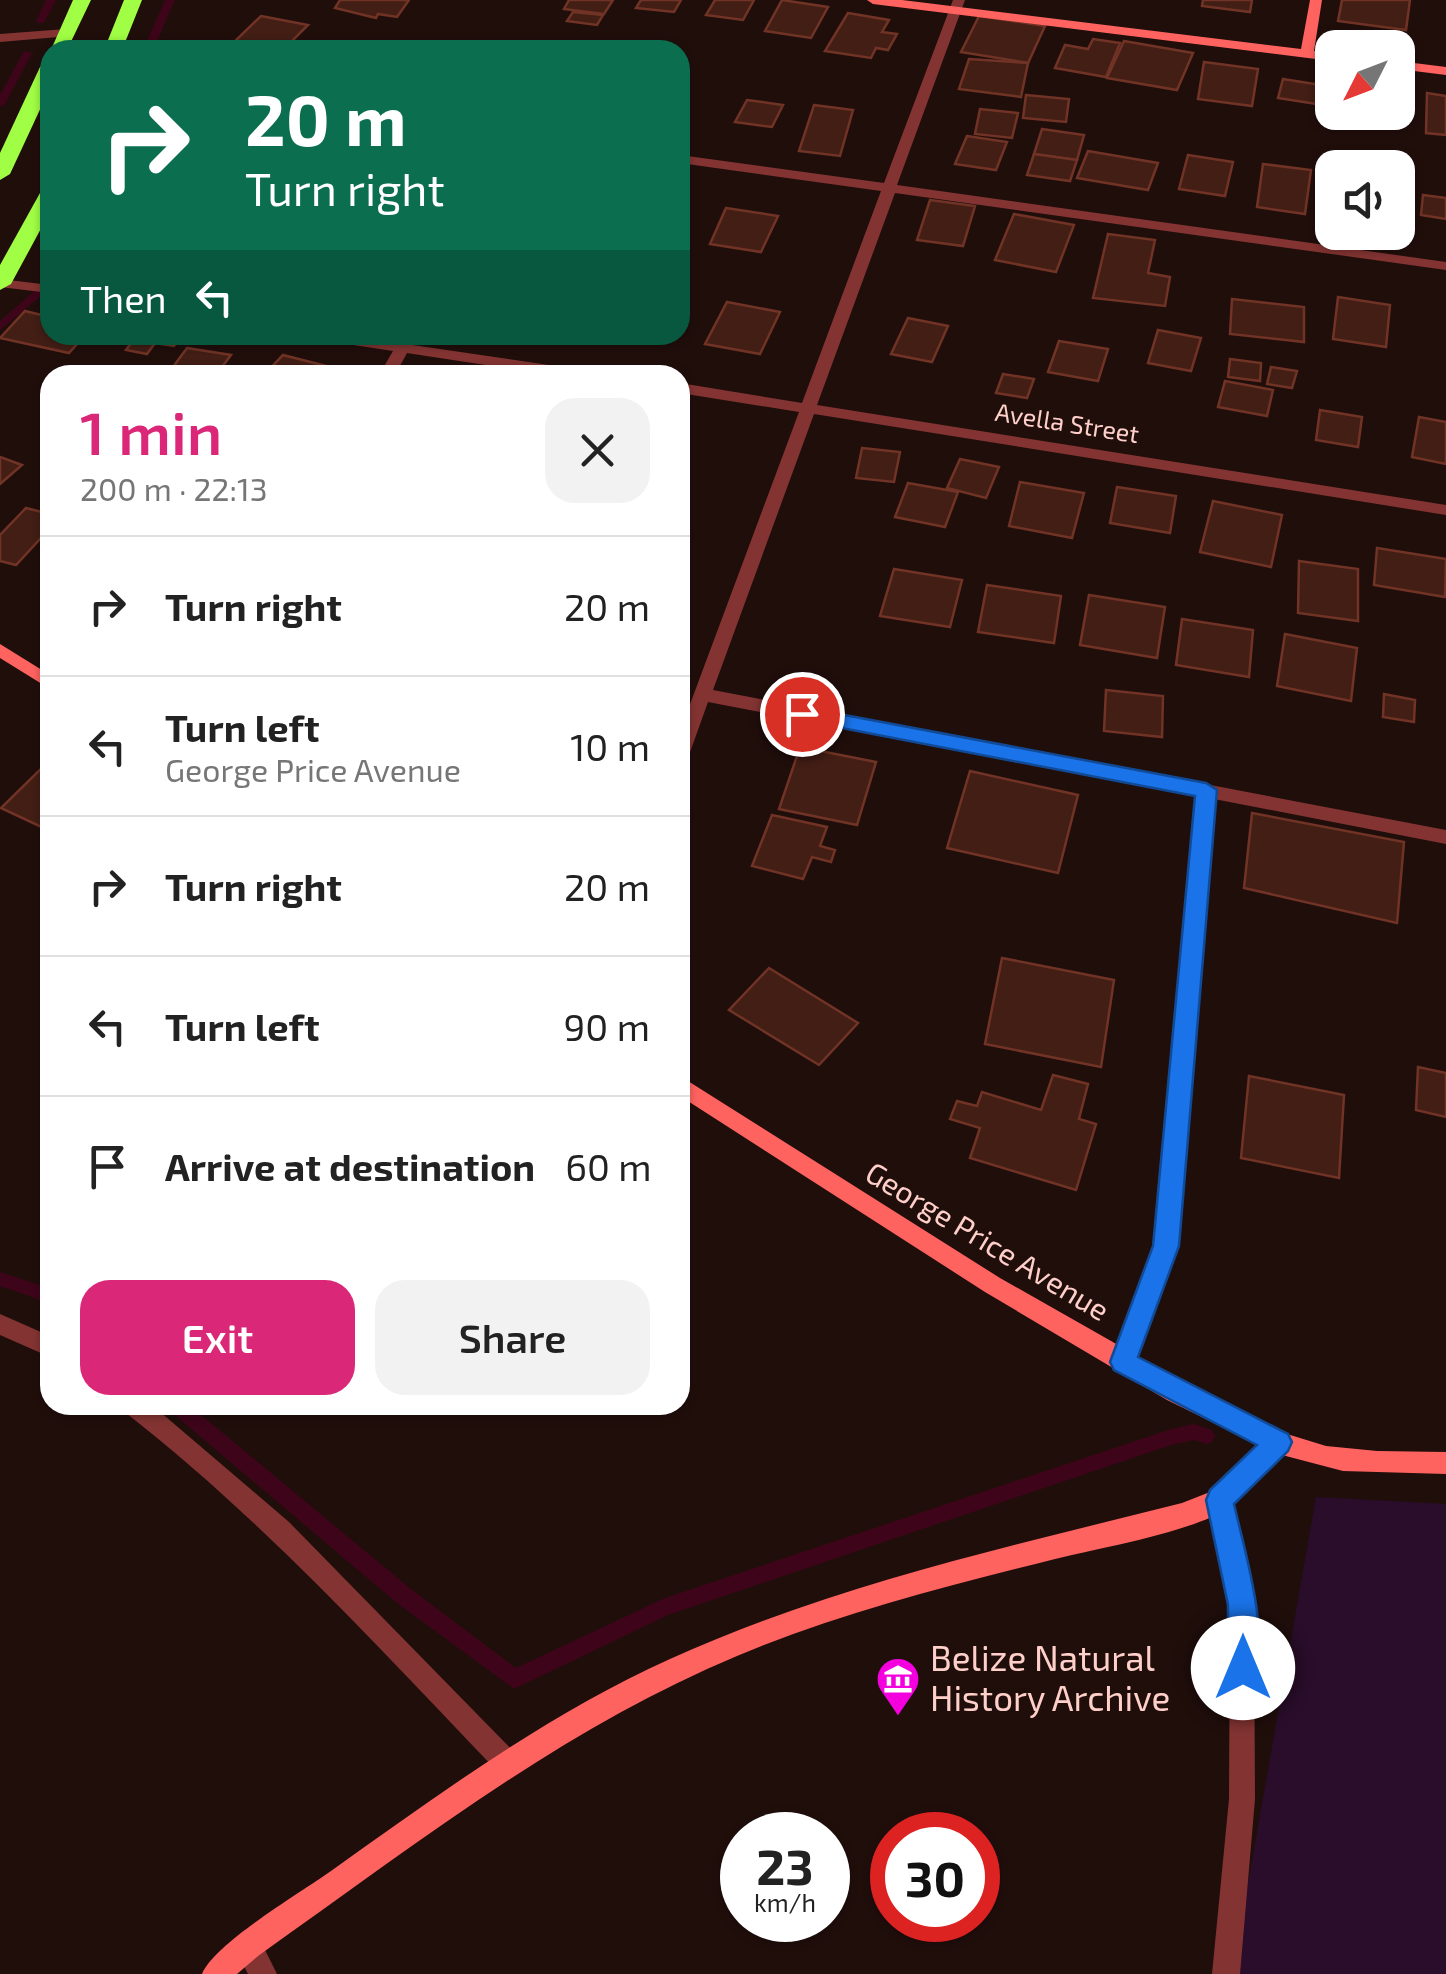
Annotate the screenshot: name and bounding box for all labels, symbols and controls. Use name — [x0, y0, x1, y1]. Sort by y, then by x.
north arrow — [1315, 30, 1415, 130]
map controls — [1315, 30, 1415, 250]
text: 20 m — [245, 76, 407, 160]
icon: right — [80, 80, 210, 210]
button: sound — [1315, 150, 1415, 250]
text: Turn right — [245, 161, 445, 215]
icon: left — [187, 270, 242, 325]
text: Then — [80, 275, 167, 321]
text: 1 min — [80, 395, 222, 467]
street label: Avella Street — [993, 396, 1141, 448]
button: close — [545, 398, 650, 503]
text: 200 m · 22:13 — [80, 469, 268, 507]
icon: right — [80, 579, 135, 634]
text: Turn right — [165, 583, 342, 629]
text: 20 m — [564, 583, 650, 629]
pin — [760, 672, 845, 757]
icon: arrive — [775, 687, 830, 742]
text: Turn left — [165, 704, 320, 750]
icon: left — [80, 719, 135, 774]
text: 10 m — [570, 723, 650, 769]
text: George Price Avenue — [165, 750, 461, 788]
icon: right — [80, 859, 135, 914]
text: Turn right — [165, 863, 342, 909]
text: 20 m — [564, 863, 650, 909]
icon: left — [80, 999, 135, 1054]
text: Turn left — [165, 1003, 320, 1049]
text: 90 m — [564, 1003, 650, 1049]
icon: arrive — [80, 1139, 135, 1194]
text: Arrive at destination — [165, 1143, 535, 1189]
text: 60 m — [565, 1143, 652, 1189]
street label: George Price Avenue — [860, 1153, 1116, 1327]
button: Exit — [80, 1280, 355, 1395]
button: Share — [375, 1280, 650, 1395]
position arrow — [1191, 1616, 1295, 1720]
place label: Belize Natural History Archive — [930, 1636, 1170, 1718]
museum icon: Belize Natural History Archive — [875, 1656, 921, 1717]
speed limit sign: 30 — [870, 1812, 1000, 1942]
text: 23 — [756, 1835, 814, 1895]
text: km/h — [754, 1887, 816, 1917]

